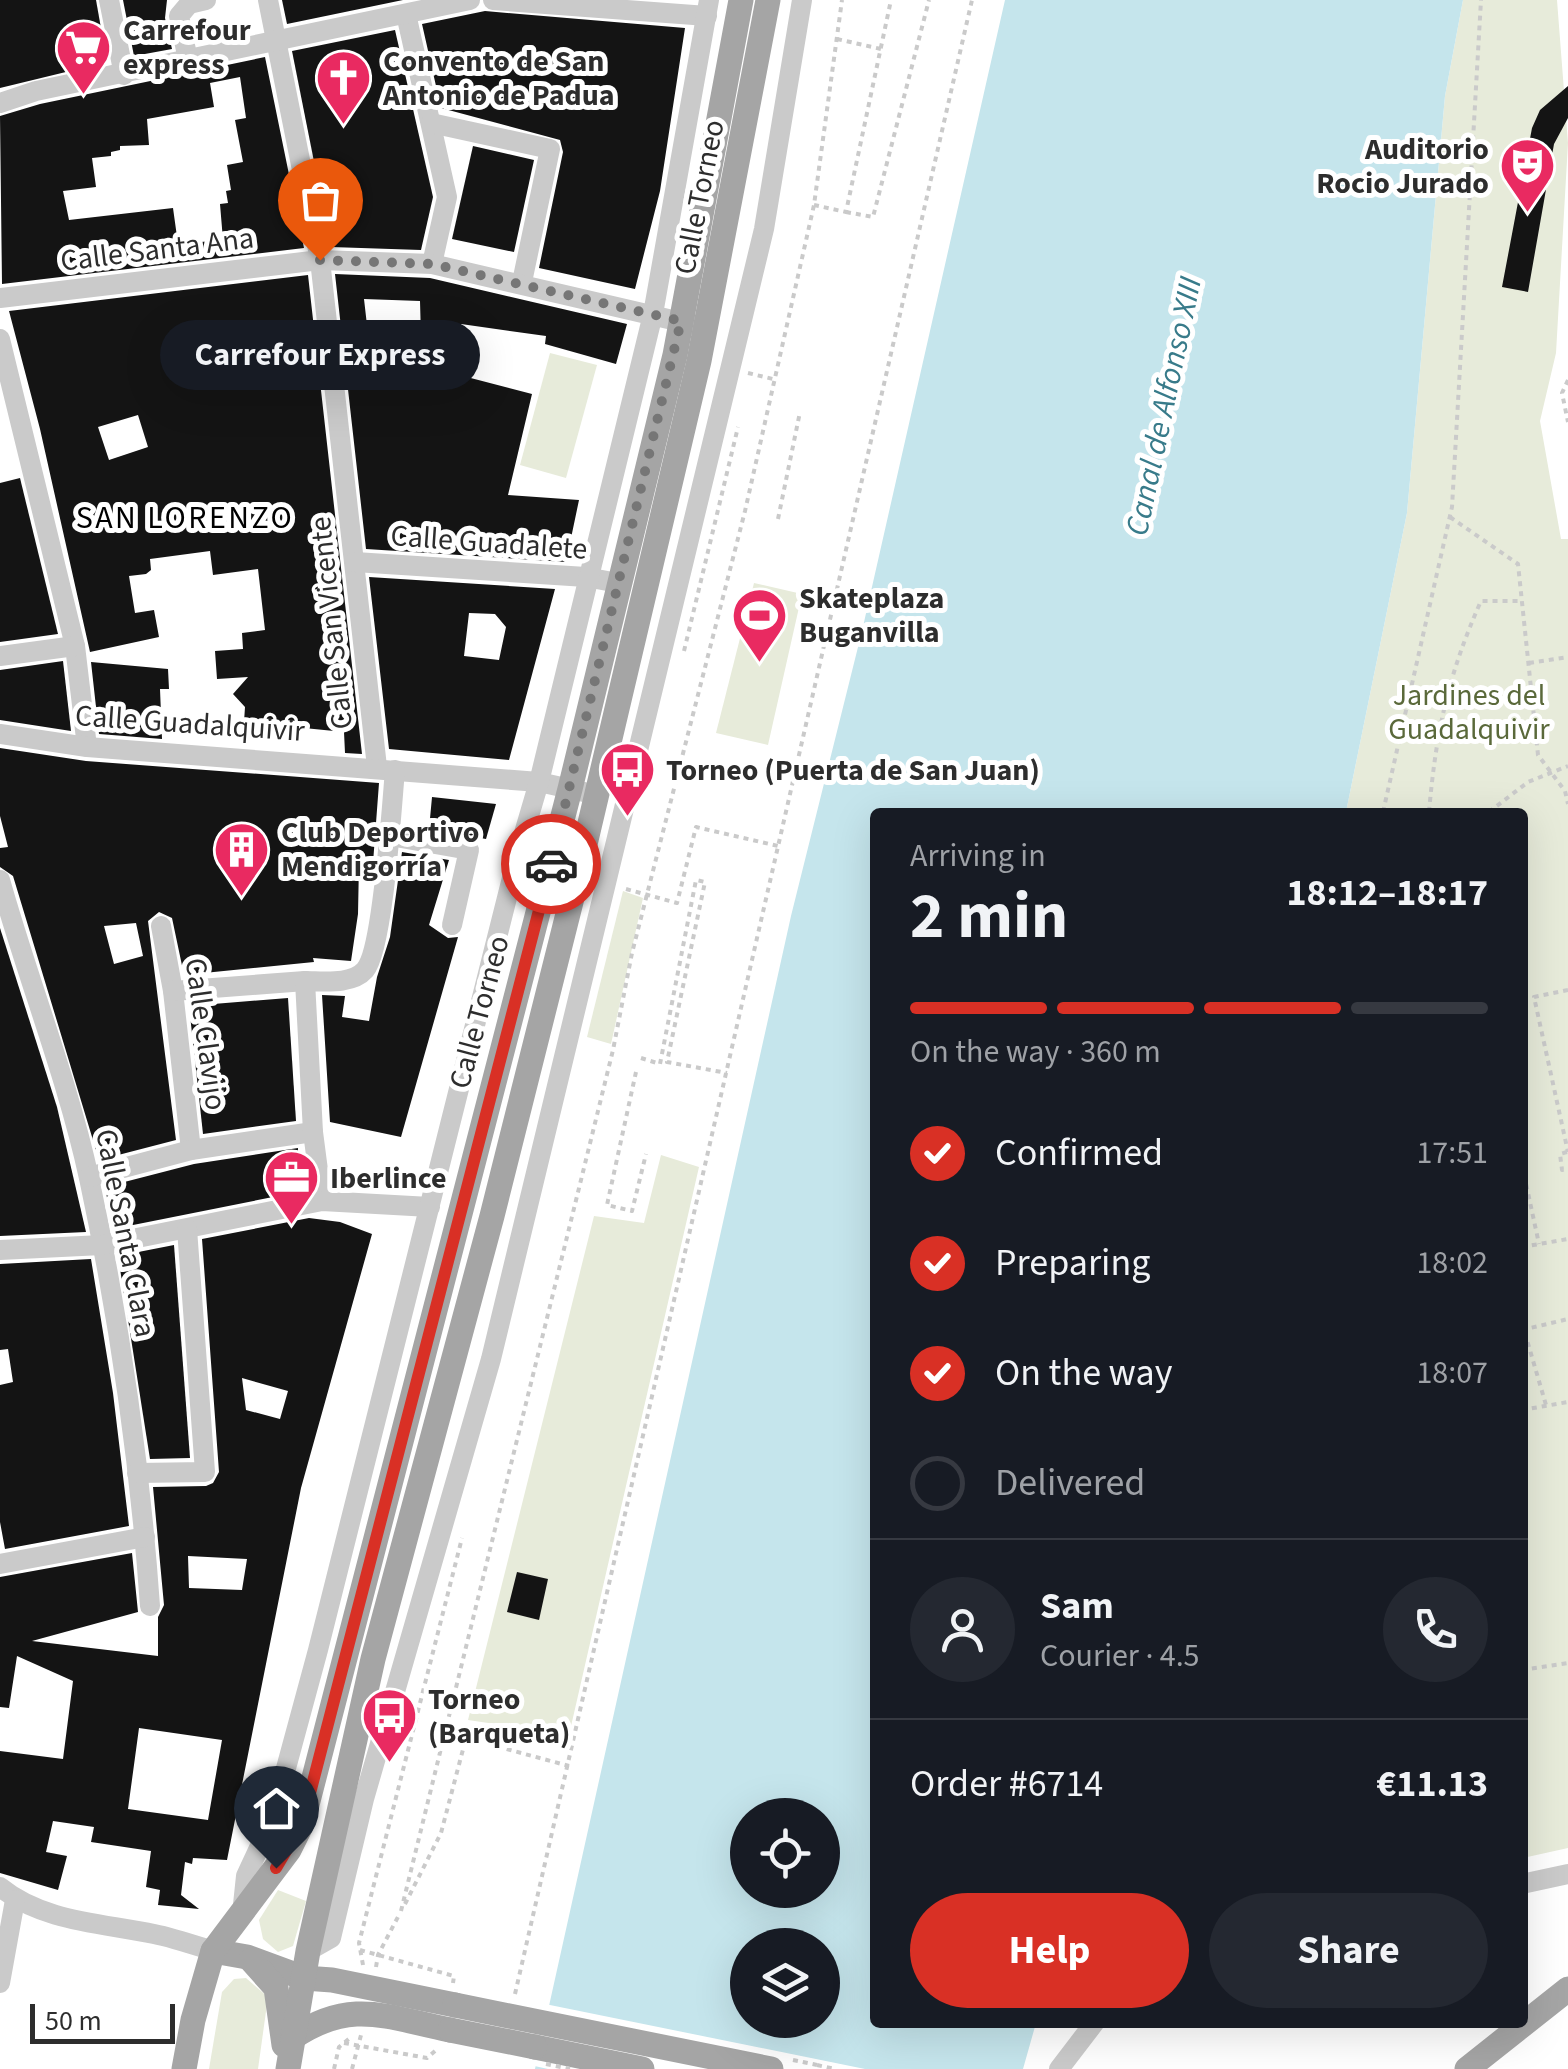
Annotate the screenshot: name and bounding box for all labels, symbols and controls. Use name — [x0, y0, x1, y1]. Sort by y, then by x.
place label: Carrefour express — [123, 9, 251, 86]
supermarket icon: Carrefour express — [54, 17, 114, 96]
place label: Convento de San Antonio de Padua — [382, 40, 615, 117]
church icon: Convento de San Antonio de Padua — [314, 48, 374, 127]
street label: Calle Torneo — [663, 116, 736, 278]
place label: Auditorio Rocio Jurado — [1316, 128, 1489, 205]
theatre icon: Auditorio Rocio Jurado — [1498, 136, 1558, 215]
pin — [278, 158, 363, 261]
icon: bag — [293, 173, 348, 228]
street label: Calle Santa Ana — [58, 216, 256, 283]
water label: Canal de Alfonso XIII — [1114, 273, 1214, 540]
callout: Carrefour Express — [160, 320, 480, 390]
text: Carrefour Express — [195, 332, 445, 378]
district label: SAN LORENZO — [76, 495, 294, 541]
street label: Calle San Vicente — [299, 514, 364, 731]
street label: Calle Guadalete — [389, 514, 589, 571]
place label: Skateplaza Buganvilla — [799, 577, 944, 654]
sports icon: Skateplaza Buganvilla — [730, 585, 790, 664]
park label: Jardines del Guadalquivir — [1388, 674, 1550, 751]
street label: Calle Guadalquivir — [74, 694, 307, 753]
bus stop icon: Torneo (Puerta de San Juan) — [597, 740, 657, 819]
place label: Torneo (Puerta de San Juan) — [666, 749, 1040, 792]
place label: Club Deportivo Mendigorría — [281, 811, 480, 888]
courier — [501, 814, 601, 914]
building icon: Club Deportivo Mendigorría — [212, 819, 272, 898]
text: Arriving in — [910, 833, 1046, 879]
icon: car — [524, 837, 579, 892]
text: 18:12–18:17 — [1286, 866, 1488, 920]
text: 2 min — [910, 870, 1068, 963]
street label: Calle Torneo — [438, 931, 521, 1093]
street label: Calle Clavijo — [174, 955, 237, 1113]
text: On the way · 360 m — [910, 1029, 1161, 1075]
street label: Calle Santa Clara — [84, 1125, 167, 1341]
icon: check — [910, 1126, 965, 1181]
text: Confirmed — [995, 1126, 1163, 1180]
text: 17:51 — [1416, 1130, 1488, 1176]
office icon: Iberlince — [261, 1148, 321, 1227]
place label: Iberlince — [330, 1157, 446, 1200]
icon: check — [910, 1236, 965, 1291]
text: Preparing — [995, 1236, 1150, 1290]
text: 18:02 — [1416, 1240, 1488, 1286]
icon: check — [910, 1346, 965, 1401]
text: On the way — [995, 1346, 1172, 1400]
text: 18:07 — [1416, 1350, 1488, 1396]
text: Delivered — [995, 1456, 1145, 1510]
button: person — [910, 1577, 1015, 1682]
button: phone — [1383, 1577, 1488, 1682]
text: Sam — [1040, 1579, 1114, 1633]
text: Courier · 4.5 — [1040, 1633, 1200, 1679]
place label: Torneo (Barqueta) — [428, 1678, 570, 1755]
bus stop icon: Torneo (Barqueta) — [359, 1686, 419, 1765]
text: Order #6714 — [910, 1757, 1103, 1811]
text: €11.13 — [1376, 1757, 1488, 1811]
pin — [234, 1766, 319, 1869]
icon: home — [249, 1781, 304, 1836]
map controls — [730, 1798, 840, 2038]
button: locate — [730, 1798, 840, 1908]
button: Help — [910, 1893, 1189, 2008]
button: Share — [1209, 1893, 1488, 2008]
button: layers — [730, 1928, 840, 2038]
scale bar — [30, 1999, 175, 2044]
text: 50 m — [45, 2001, 102, 2041]

